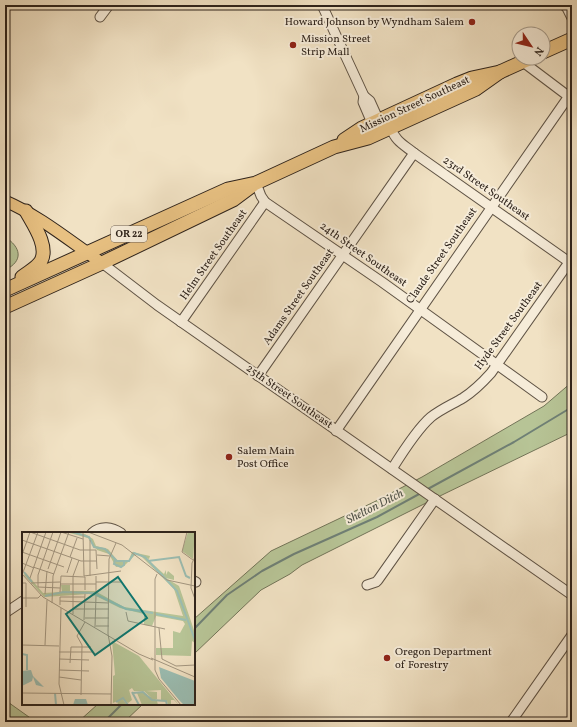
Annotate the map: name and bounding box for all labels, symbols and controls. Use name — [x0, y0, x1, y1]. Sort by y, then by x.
place label: Howard Johnson by Wyndham Salem — [285, 15, 464, 30]
marker: Howard Johnson by Wyndham Salem — [467, 17, 477, 27]
north arrow — [511, 26, 551, 66]
place label: Mission Street Strip Mall — [301, 32, 371, 60]
marker: Mission Street Strip Mall — [288, 40, 298, 50]
text: N — [530, 43, 546, 58]
street label: Mission Street Southeast — [358, 73, 473, 137]
street label: 23rd Street Southeast — [439, 153, 533, 225]
street label: Claude Street Southeast — [403, 205, 481, 307]
street label: Helm Street Southeast — [177, 207, 251, 303]
street label: 24th Street Southeast — [316, 219, 410, 291]
road number: OR 22 — [111, 226, 147, 242]
street label: Adams Street Southeast — [260, 246, 338, 348]
street label: Hyde Street Southeast — [472, 278, 546, 374]
street label: 25th Street Southeast — [243, 361, 335, 433]
place label: Salem Main Post Office — [237, 444, 295, 472]
marker: Salem Main Post Office — [224, 452, 234, 462]
water label: Shelton Ditch — [344, 486, 406, 528]
inset map — [22, 532, 195, 705]
place label: Oregon Department of Forestry — [395, 645, 492, 673]
marker: Oregon Department of Forestry — [382, 653, 392, 663]

